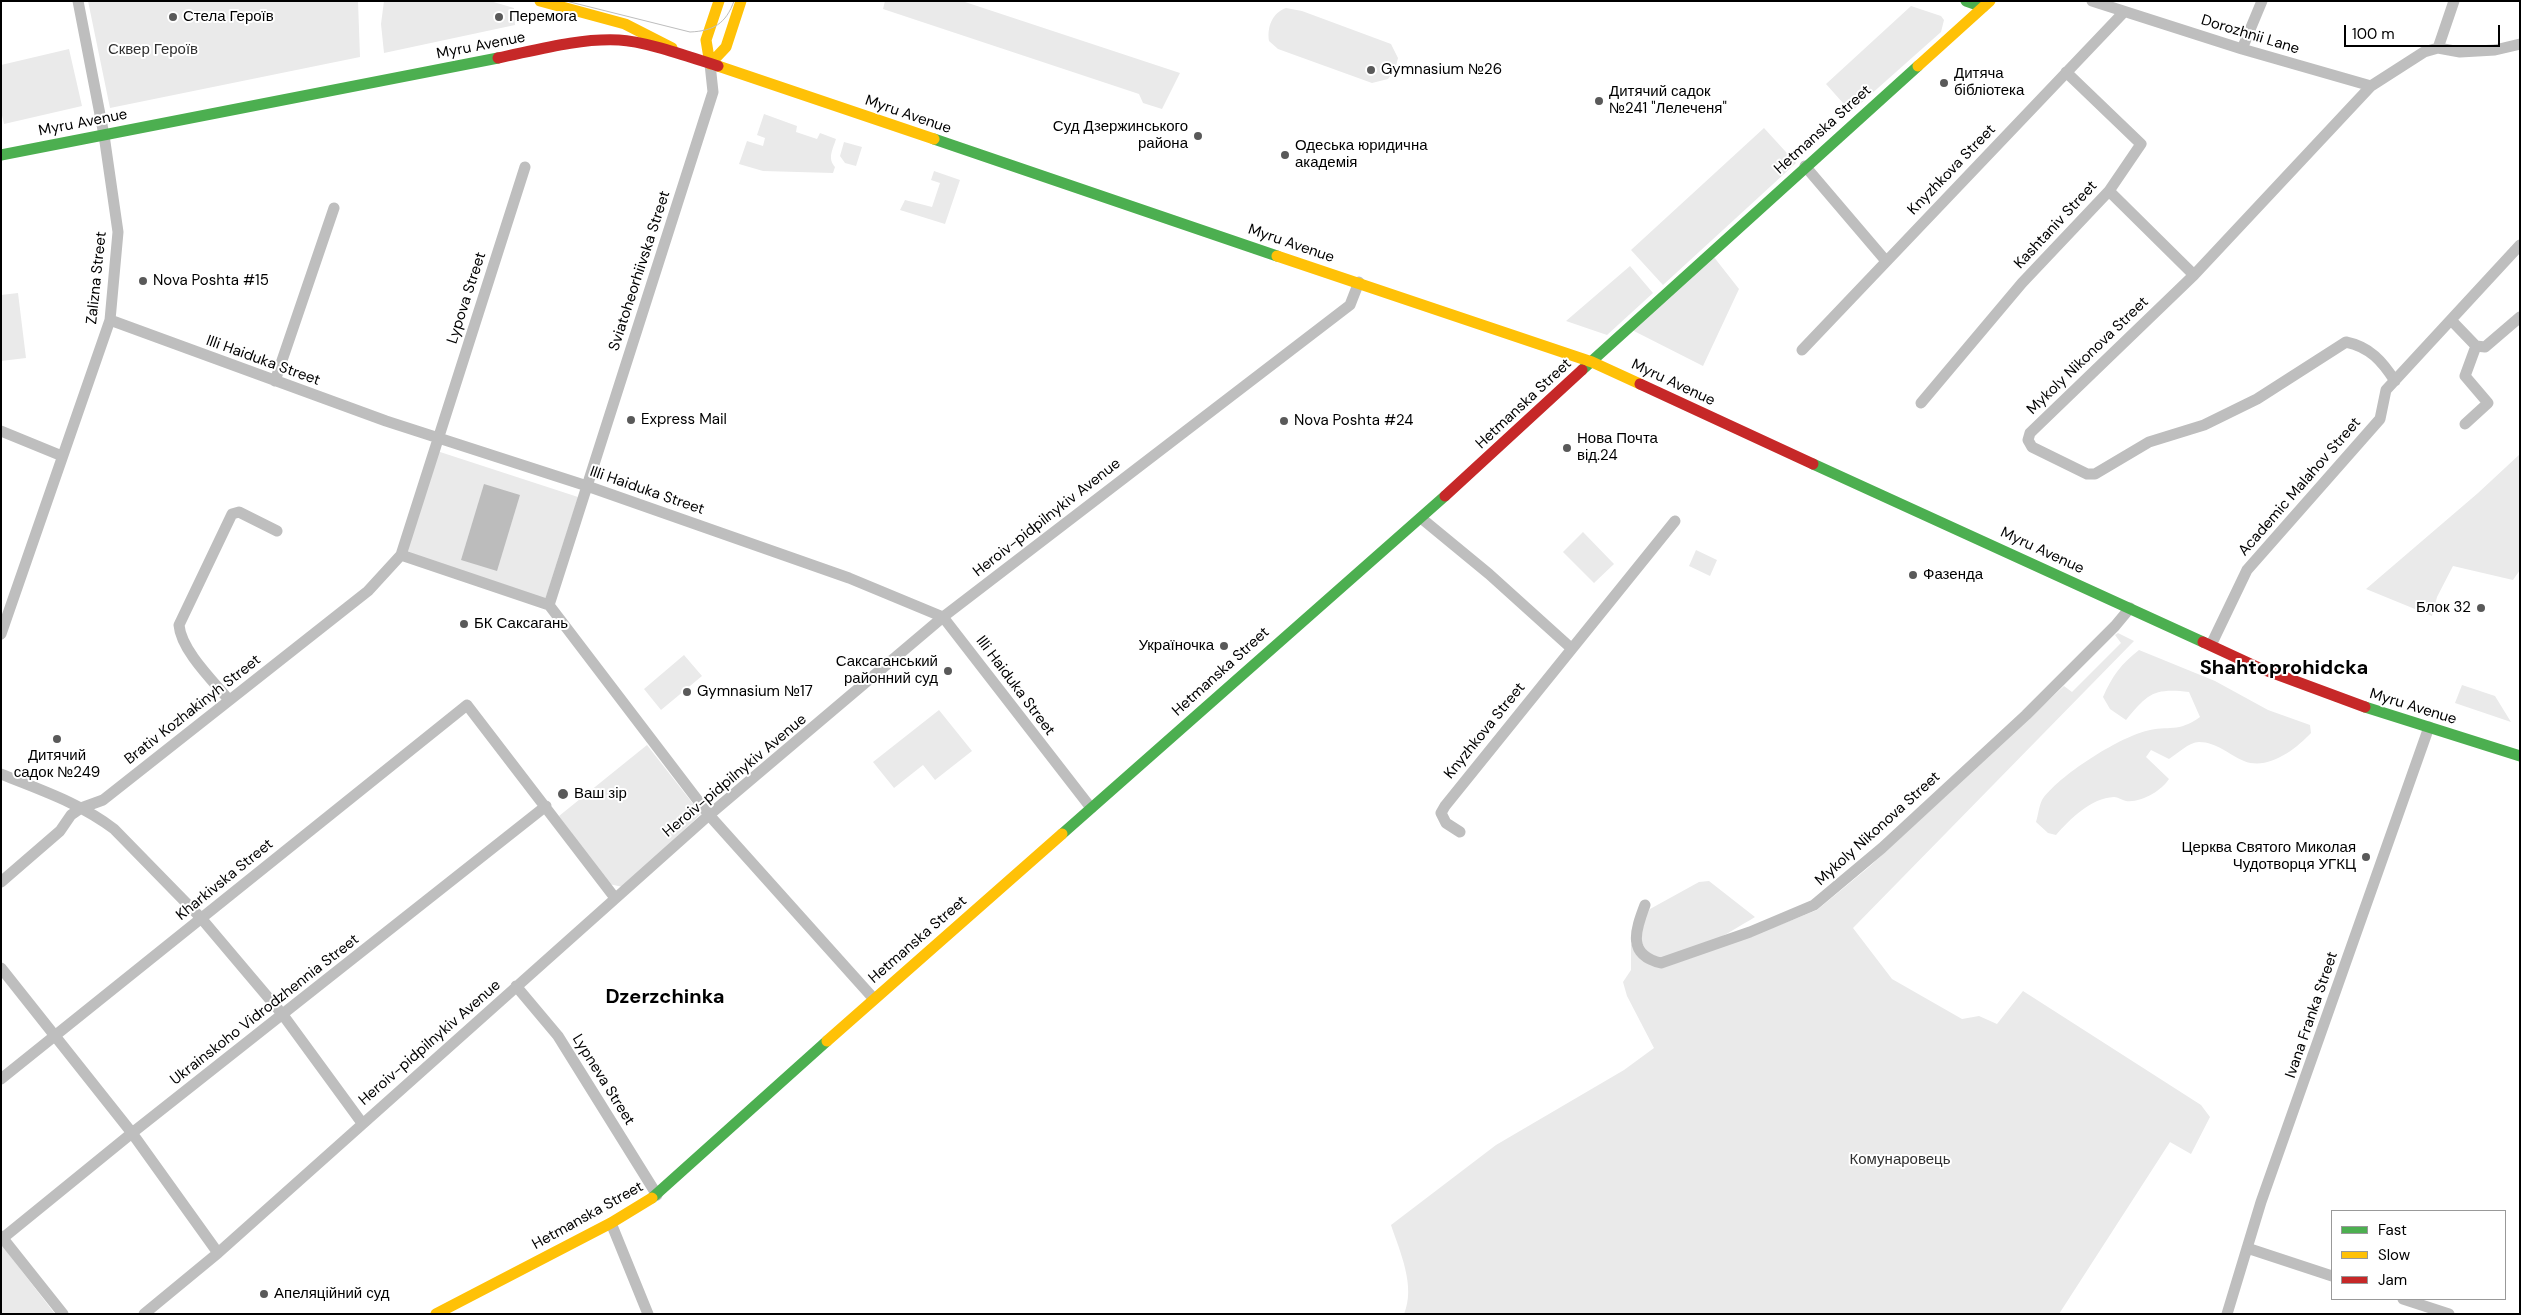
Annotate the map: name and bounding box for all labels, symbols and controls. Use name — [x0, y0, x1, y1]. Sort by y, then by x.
place label: Стела Героїв — [183, 8, 274, 26]
place label: Перемога — [509, 8, 577, 26]
marker: Стела Героїв — [167, 11, 179, 23]
marker: Перемога — [493, 11, 505, 23]
street label: Dorozhnii Lane — [2199, 12, 2301, 58]
scale bar — [2346, 15, 2502, 47]
text: 100 m — [2352, 24, 2395, 44]
street label: Myru Avenue — [435, 29, 527, 63]
park label: Сквер Героїв — [108, 41, 198, 59]
place label: Gymnasium №26 — [1381, 61, 1502, 79]
marker: Gymnasium №26 — [1365, 64, 1377, 76]
place label: Дитяча бібліотека — [1954, 65, 2024, 100]
marker: Дитяча бібліотека — [1938, 77, 1950, 89]
street label: Hetmanska Street — [1771, 82, 1875, 178]
place label: Дитячий садок №241 "Лелеченя" — [1609, 83, 1727, 118]
street label: Myru Avenue — [862, 92, 954, 138]
marker: Дитячий садок №241 "Лелеченя" — [1593, 95, 1605, 107]
street label: Myru Avenue — [37, 106, 129, 140]
place label: Суд Дзержинського района — [1053, 118, 1188, 153]
street label: Knyzhkova Street — [1904, 121, 2000, 219]
marker: Суд Дзержинського района — [1192, 130, 1204, 142]
place label: Одеська юридична академія — [1295, 137, 1428, 172]
marker: Одеська юридична академія — [1279, 149, 1291, 161]
street label: Kashtaniv Street — [2011, 177, 2101, 273]
street label: Sviatoheorhiivska Street — [606, 189, 674, 353]
street label: Myru Avenue — [1245, 221, 1337, 267]
street label: Zalizna Street — [83, 231, 111, 325]
street label: Lypova Street — [444, 250, 490, 346]
place label: Nova Poshta #15 — [153, 272, 269, 290]
marker: Nova Poshta #15 — [137, 275, 149, 287]
street label: Mykoly Nikonova Street — [2024, 293, 2152, 419]
street label: Illi Haiduka Street — [204, 332, 322, 390]
street label: Hetmanska Street — [1472, 355, 1576, 453]
street label: Myru Avenue — [1628, 356, 1718, 410]
place label: Express Mail — [641, 411, 727, 429]
place label: Nova Poshta #24 — [1294, 412, 1413, 430]
marker: Express Mail — [625, 414, 637, 426]
street label: Academic Malahov Street — [2235, 414, 2365, 560]
marker: Nova Poshta #24 — [1278, 415, 1290, 427]
place label: Нова Почта від.24 — [1577, 430, 1658, 465]
marker: Нова Почта від.24 — [1561, 442, 1573, 454]
street label: Heroiv-pidpilnykiv Avenue — [970, 455, 1124, 581]
street label: Illi Haiduka Street — [587, 463, 707, 519]
street label: Myru Avenue — [1997, 524, 2087, 578]
place label: Фазенда — [1923, 566, 1983, 584]
marker: Фазенда — [1907, 569, 1919, 581]
place label: Блок 32 — [2416, 599, 2471, 617]
marker: Блок 32 — [2475, 602, 2487, 614]
place label: БК Саксагань — [474, 615, 568, 633]
marker: БК Саксагань — [458, 618, 470, 630]
street label: Hetmanska Street — [1169, 624, 1273, 720]
street label: Illi Haiduka Street — [972, 633, 1058, 739]
place label: Україночка — [1138, 637, 1214, 655]
marker: Україночка — [1218, 640, 1230, 652]
street label: Brativ Kozhakinyh Street — [121, 651, 265, 769]
place label: Саксаганський районний суд — [836, 653, 938, 688]
district label: Shahtoprohidcka — [2200, 657, 2368, 681]
marker: Саксаганський районний суд — [942, 665, 954, 677]
street label: Knyzhkova Street — [1441, 679, 1529, 783]
place label: Gymnasium №17 — [697, 683, 813, 701]
street label: Myru Avenue — [2367, 685, 2459, 729]
marker: Gymnasium №17 — [681, 686, 693, 698]
street label: Heroiv-pidpilnykiv Avenue — [660, 711, 810, 841]
marker: Дитячий садок №249 — [51, 733, 63, 745]
place label: Дитячий садок №249 — [14, 747, 100, 782]
street label: Mykoly Nikonova Street — [1812, 768, 1944, 890]
place label: Ваш зір — [574, 785, 627, 803]
marker: Ваш зір — [556, 787, 570, 801]
street label: Kharkivska Street — [173, 835, 277, 925]
place label: Церква Святого Миколая Чудотворця УГКЦ — [2181, 839, 2356, 874]
marker: Церква Святого Миколая Чудотворця УГКЦ — [2360, 851, 2372, 863]
street label: Hetmanska Street — [865, 892, 971, 988]
street label: Ukrainskoho Vidrodzhennia Street — [167, 931, 363, 1089]
street label: Ivana Franka Street — [2282, 949, 2342, 1081]
street label: Heroiv-pidpilnykiv Avenue — [355, 977, 505, 1109]
district label: Dzerzchinka — [605, 986, 725, 1010]
street label: Lypneva Street — [568, 1031, 638, 1129]
park label: Комунаровець — [1850, 1151, 1950, 1169]
street label: Hetmanska Street — [529, 1178, 647, 1254]
legend — [2331, 1210, 2506, 1300]
text: Fast — [2378, 1220, 2407, 1240]
text: Slow — [2378, 1245, 2410, 1265]
text: Jam — [2378, 1270, 2407, 1290]
place label: Апеляційний суд — [274, 1285, 389, 1303]
marker: Апеляційний суд — [258, 1288, 270, 1300]

